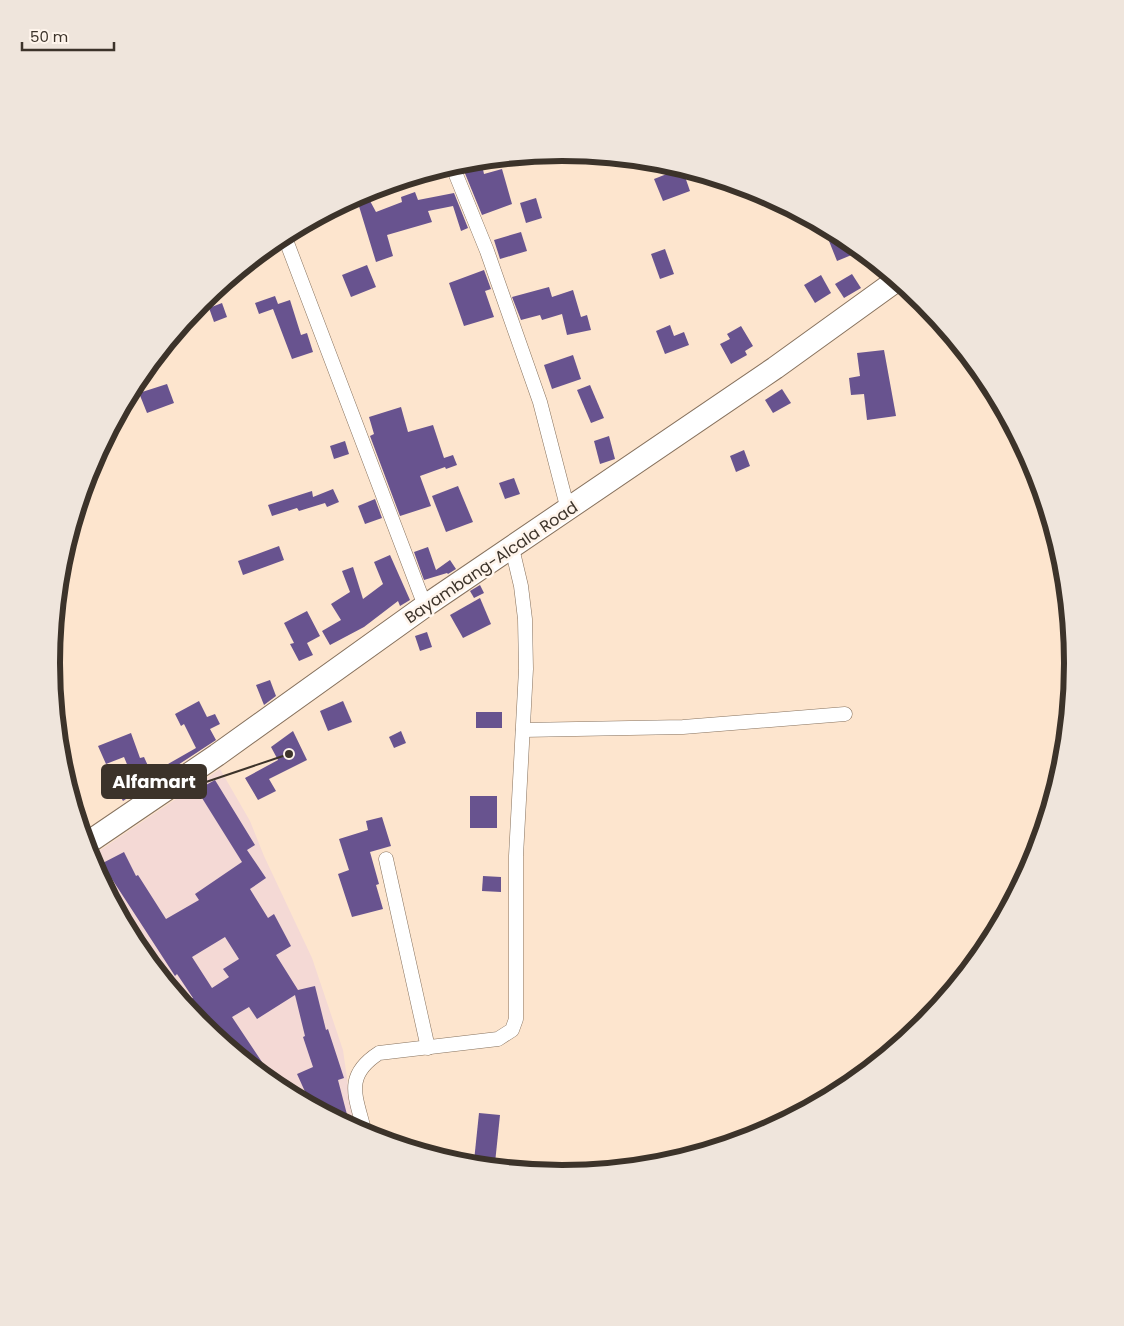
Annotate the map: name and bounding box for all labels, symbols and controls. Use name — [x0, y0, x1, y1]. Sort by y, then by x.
scale bar — [22, 20, 115, 52]
text: 50 m — [30, 26, 68, 47]
street label: Bayambang-Alcala Road — [400, 496, 582, 629]
callout: Alfamart — [102, 765, 206, 798]
text: Alfamart — [112, 769, 196, 794]

